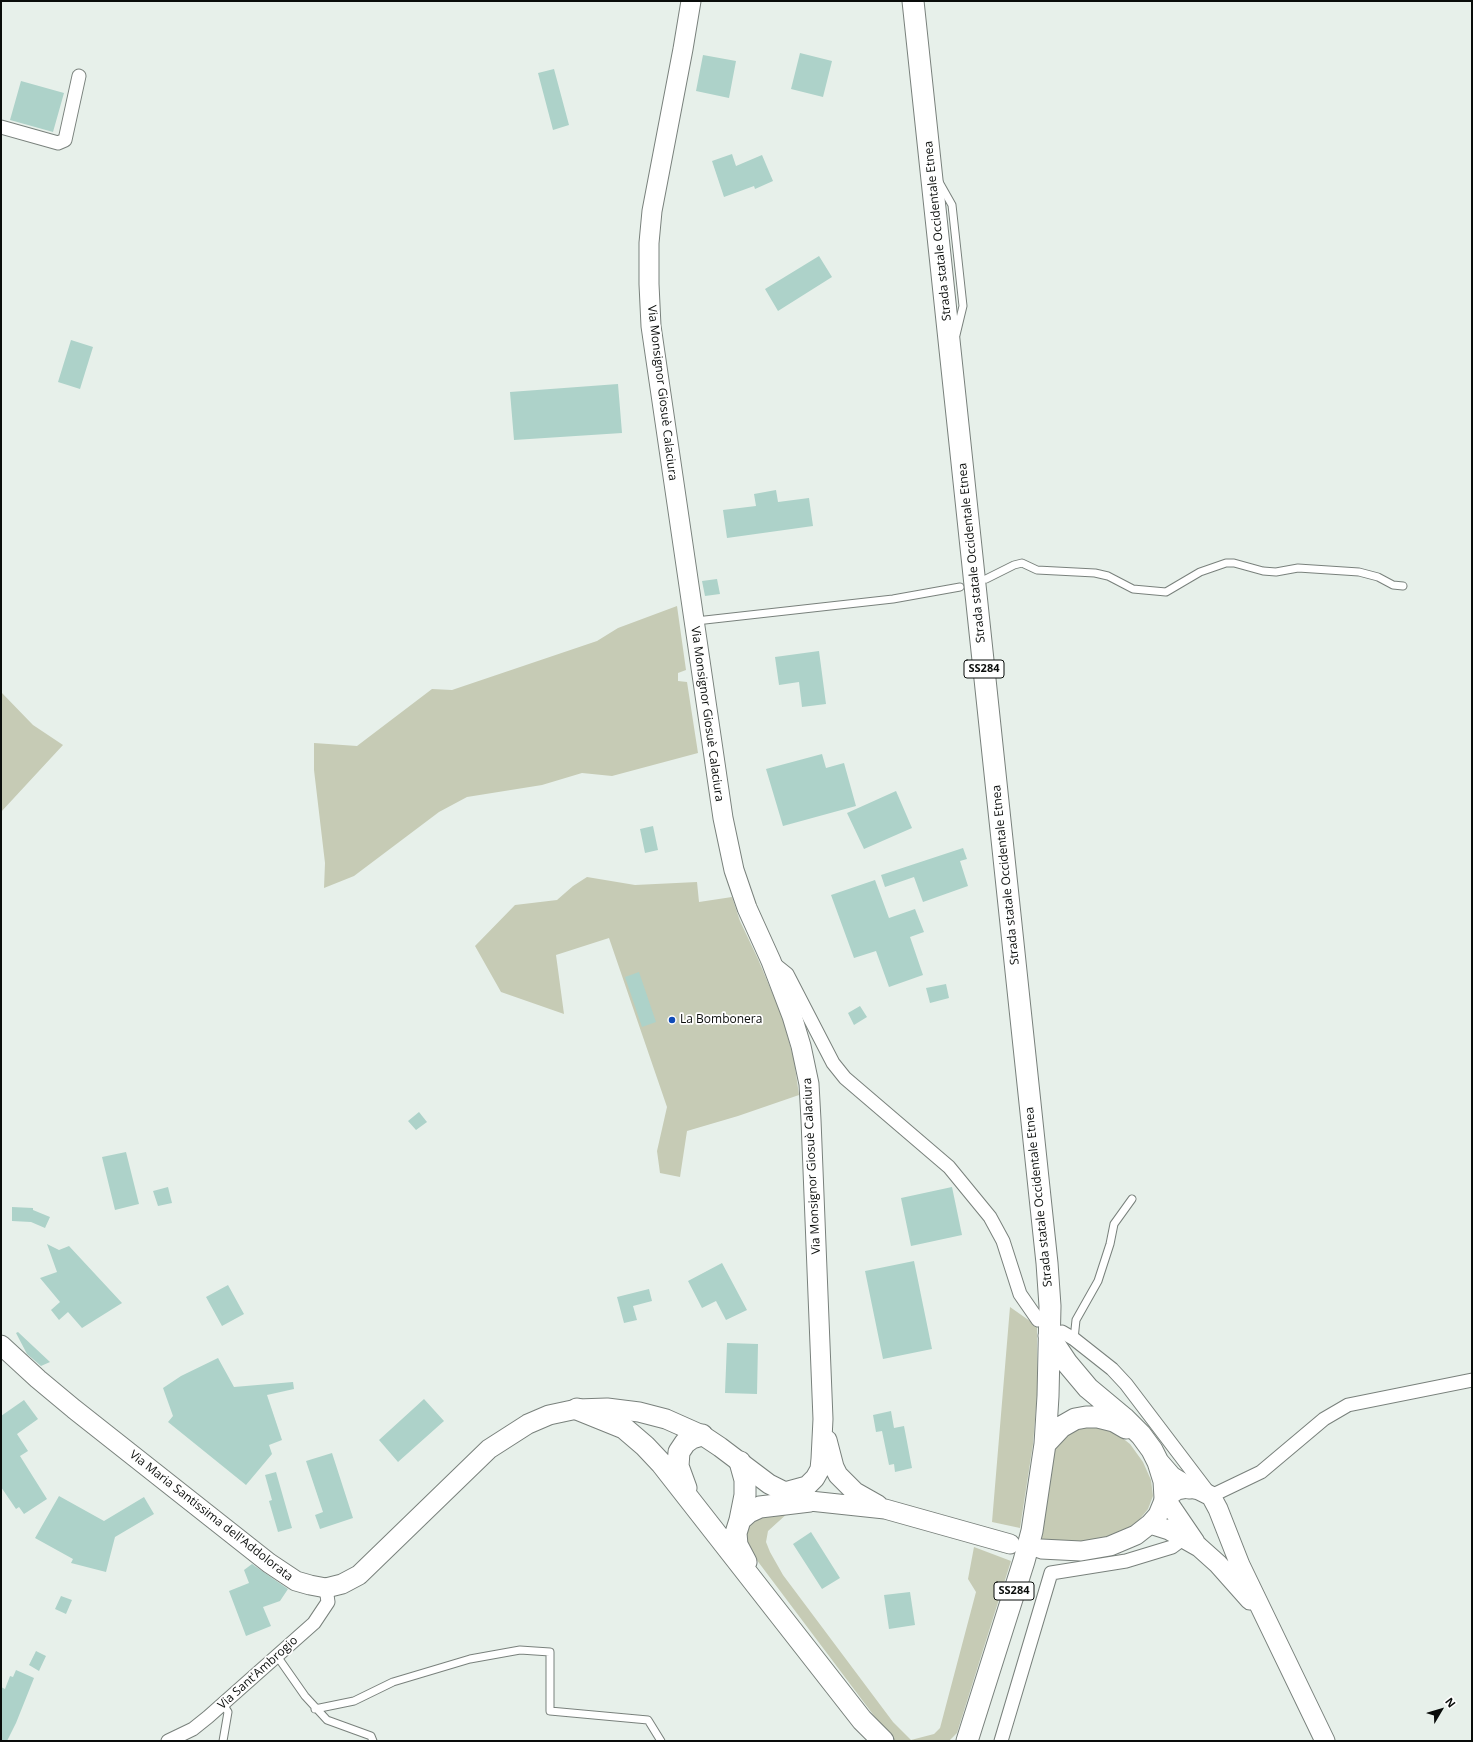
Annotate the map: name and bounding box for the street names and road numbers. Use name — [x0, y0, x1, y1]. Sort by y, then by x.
street label: Strada statale Occidentale Etnea — [921, 140, 955, 322]
street label: Via Monsignor Giosuè Calaciura — [644, 304, 680, 482]
street label: Strada statale Occidentale Etnea — [955, 462, 989, 644]
street label: Via Monsignor Giosuè Calaciura — [688, 625, 726, 803]
road number: SS284 — [964, 660, 1004, 678]
street label: Strada statale Occidentale Etnea — [989, 784, 1023, 966]
street label: Via Monsignor Giosuè Calaciura — [800, 1077, 824, 1255]
street label: Strada statale Occidentale Etnea — [1022, 1106, 1056, 1288]
street label: Via Maria Santissima dell'Addolorata — [126, 1448, 296, 1584]
road number: SS284 — [994, 1582, 1034, 1600]
street label: Via Sant'Ambrogio — [215, 1633, 301, 1713]

